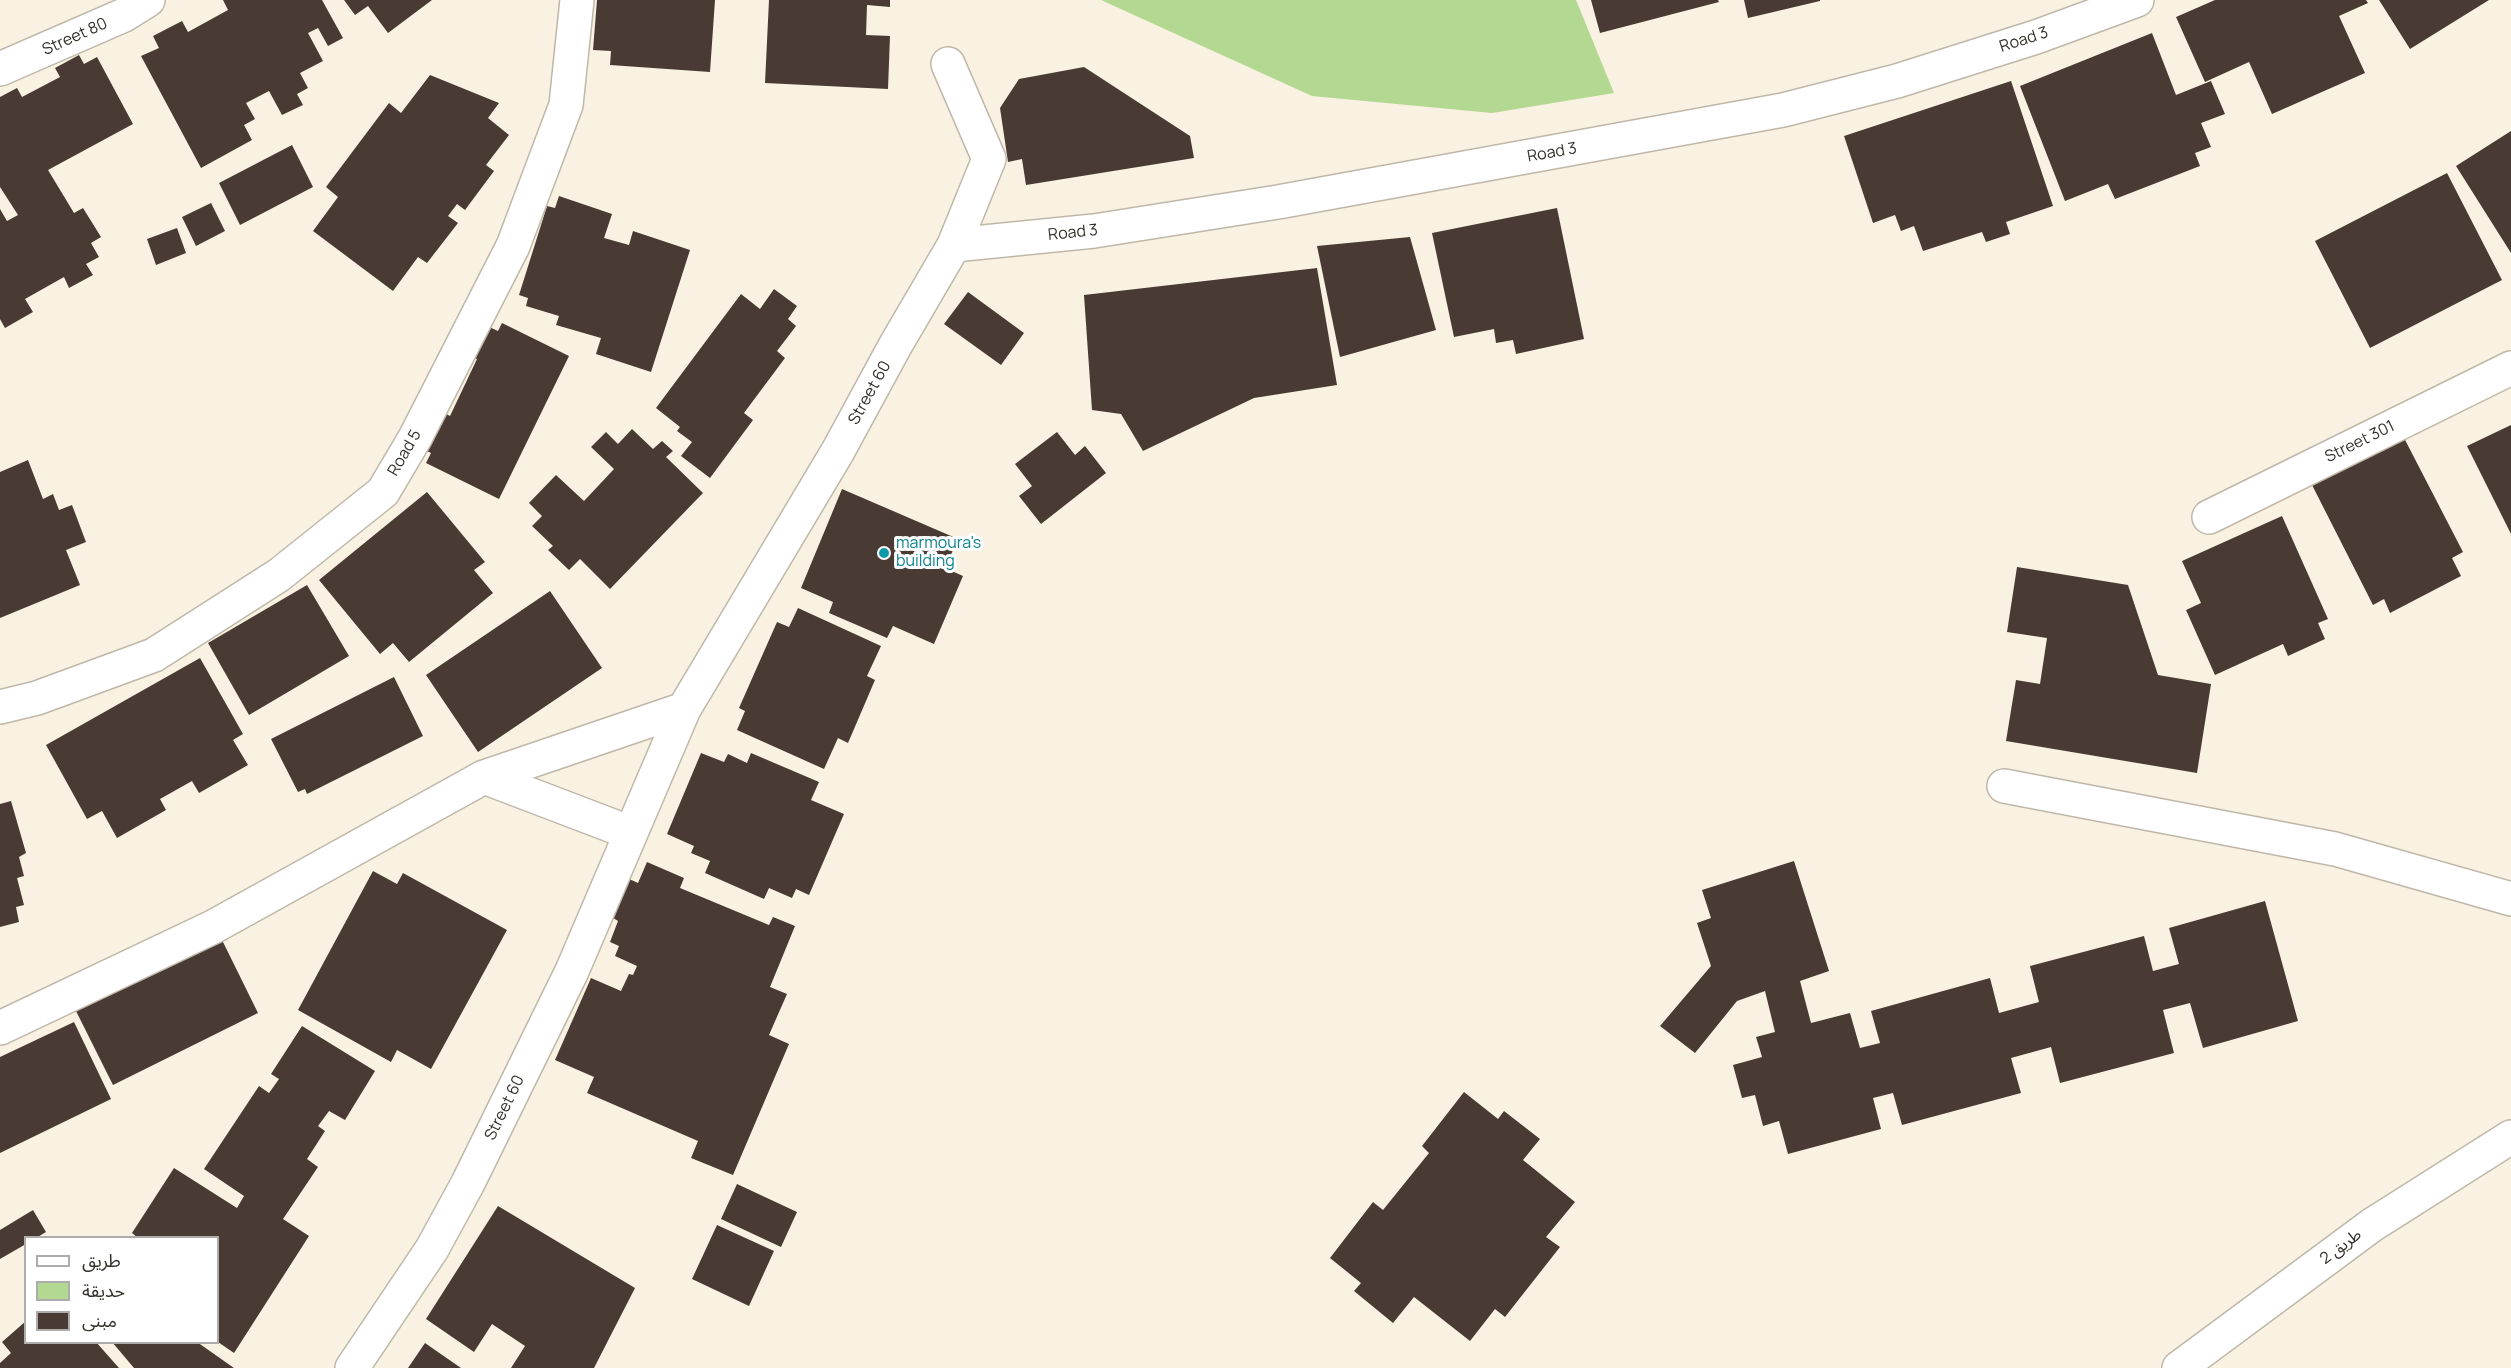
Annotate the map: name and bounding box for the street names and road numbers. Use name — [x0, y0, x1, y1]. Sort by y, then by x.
street label: Street 80 — [39, 14, 111, 60]
street label: Road 3 — [1997, 23, 2051, 57]
street label: Road 3 — [1526, 139, 1578, 167]
street label: Road 3 — [1047, 221, 1099, 245]
street label: Street 60 — [845, 358, 895, 428]
street label: Street 301 — [2322, 417, 2398, 467]
street label: Road 5 — [384, 426, 426, 480]
street label: Street 60 — [481, 1072, 529, 1144]
street label: طريق 2 — [2317, 1225, 2365, 1269]

